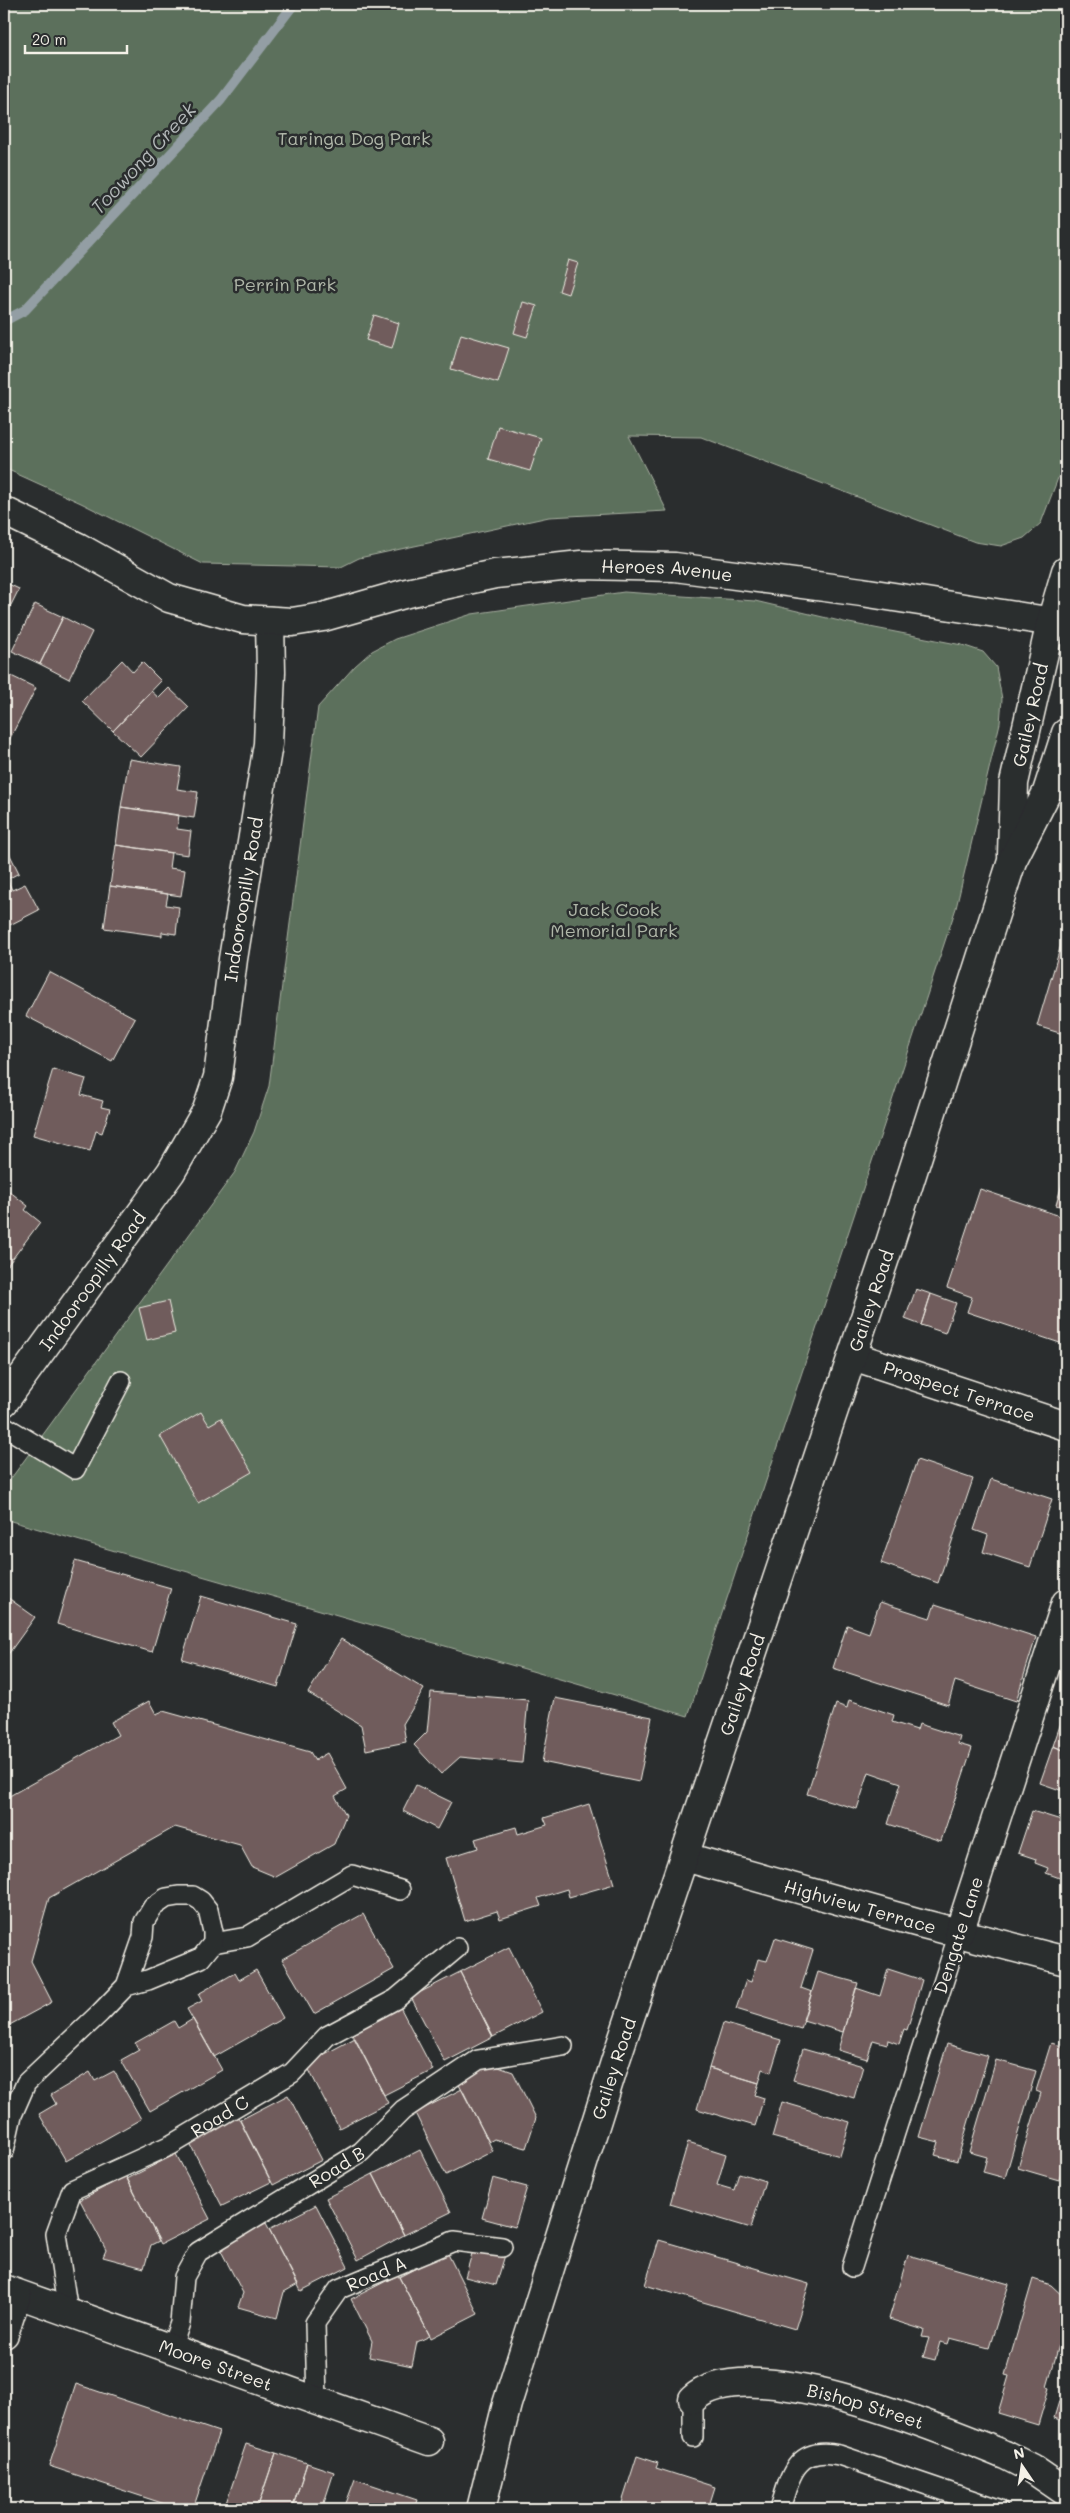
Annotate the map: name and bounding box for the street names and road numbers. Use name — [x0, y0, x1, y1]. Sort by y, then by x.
street label: Heroes Avenue — [601, 553, 734, 587]
street label: Gailey Road — [1006, 661, 1053, 769]
street label: Indooroopilly Road — [218, 815, 268, 983]
street label: Indooroopilly Road — [33, 1206, 151, 1355]
street label: Gailey Road — [842, 1247, 899, 1355]
street label: Prospect Terrace — [880, 1355, 1038, 1427]
street label: Gailey Road — [714, 1631, 770, 1739]
street label: Highview Terrace — [781, 1873, 939, 1939]
street label: Dengate Lane — [928, 1873, 988, 1997]
street label: Gailey Road — [586, 2014, 641, 2123]
street label: Road C — [186, 2089, 253, 2143]
street label: Road B — [304, 2141, 369, 2193]
street label: Road A — [343, 2250, 410, 2297]
street label: Moore Street — [156, 2333, 276, 2396]
street label: Bishop Street — [805, 2377, 927, 2434]

